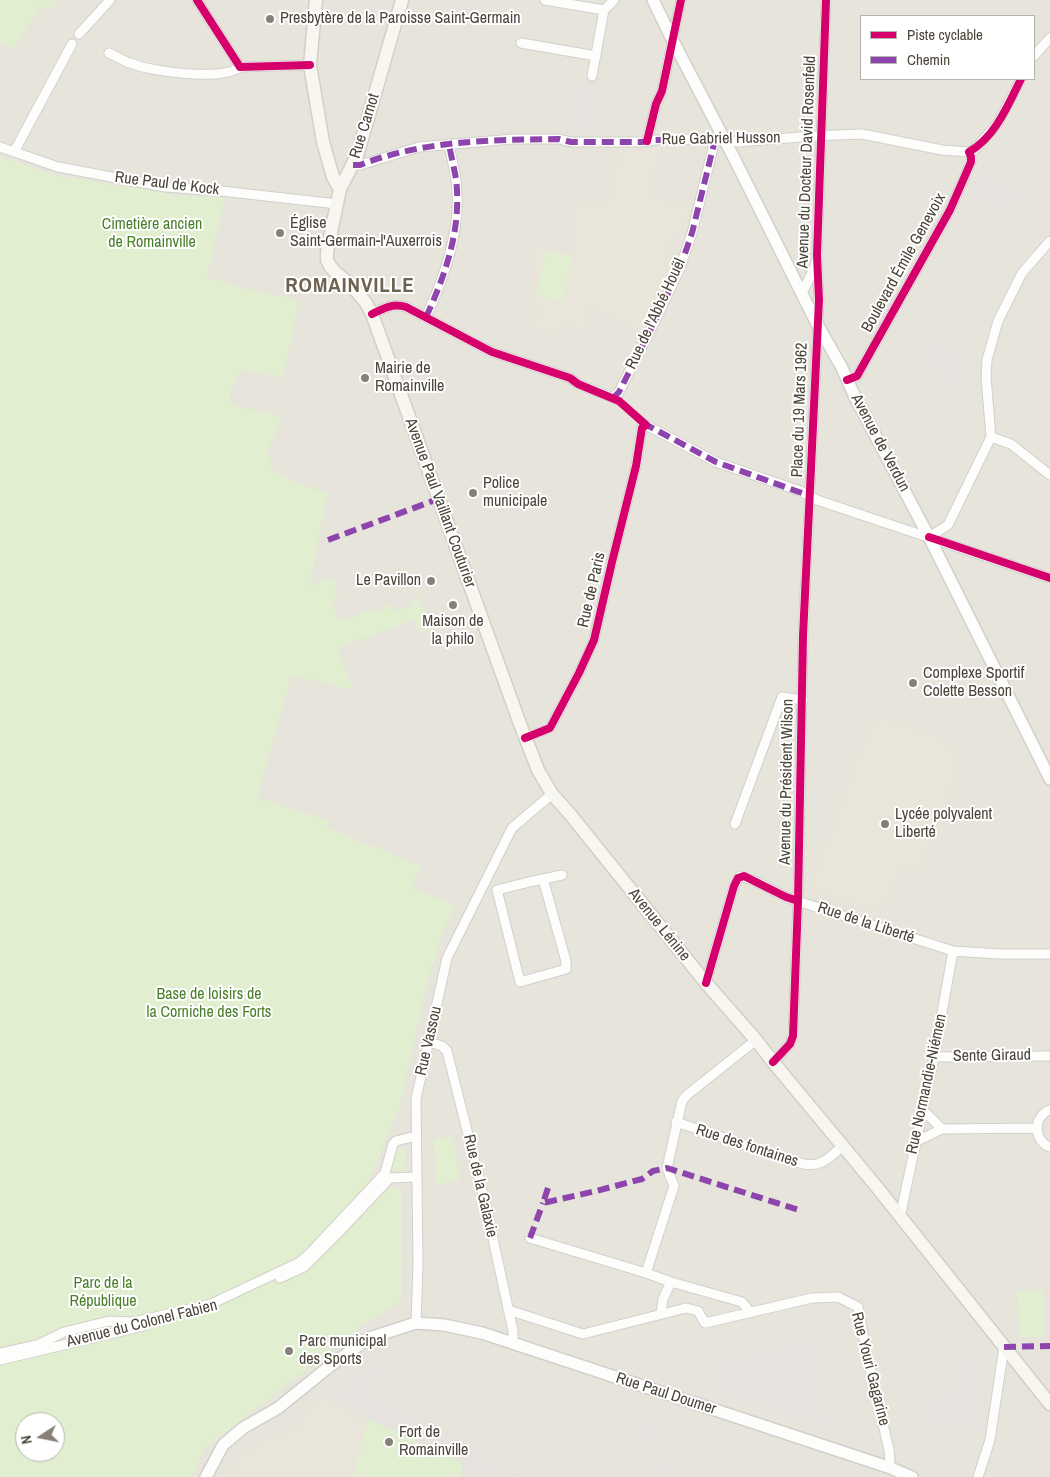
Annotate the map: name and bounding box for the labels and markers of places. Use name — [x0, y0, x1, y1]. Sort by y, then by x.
place label: Presbytère de la Paroisse Saint-Germain — [280, 9, 521, 29]
marker: Presbytère de la Paroisse Saint-Germain — [264, 13, 276, 25]
place label: Église Saint-Germain-l'Auxerrois — [290, 214, 442, 252]
marker: Église Saint-Germain-l'Auxerrois — [274, 227, 286, 239]
place label: Mairie de Romainville — [375, 359, 444, 397]
marker: Mairie de Romainville — [359, 372, 371, 384]
place label: Police municipale — [483, 474, 547, 512]
marker: Police municipale — [467, 487, 479, 499]
place label: Le Pavillon — [356, 571, 421, 591]
marker: Le Pavillon — [425, 575, 437, 587]
marker: Maison de la philo — [447, 599, 459, 611]
place label: Maison de la philo — [422, 612, 484, 650]
place label: Complexe Sportif Colette Besson — [923, 664, 1024, 702]
marker: Complexe Sportif Colette Besson — [907, 677, 919, 689]
place label: Lycée polyvalent Liberté — [895, 805, 992, 843]
marker: Lycée polyvalent Liberté — [879, 818, 891, 830]
place label: Parc municipal des Sports — [299, 1332, 387, 1370]
marker: Parc municipal des Sports — [283, 1345, 295, 1357]
place label: Fort de Romainville — [399, 1423, 468, 1461]
marker: Fort de Romainville — [383, 1436, 395, 1448]

